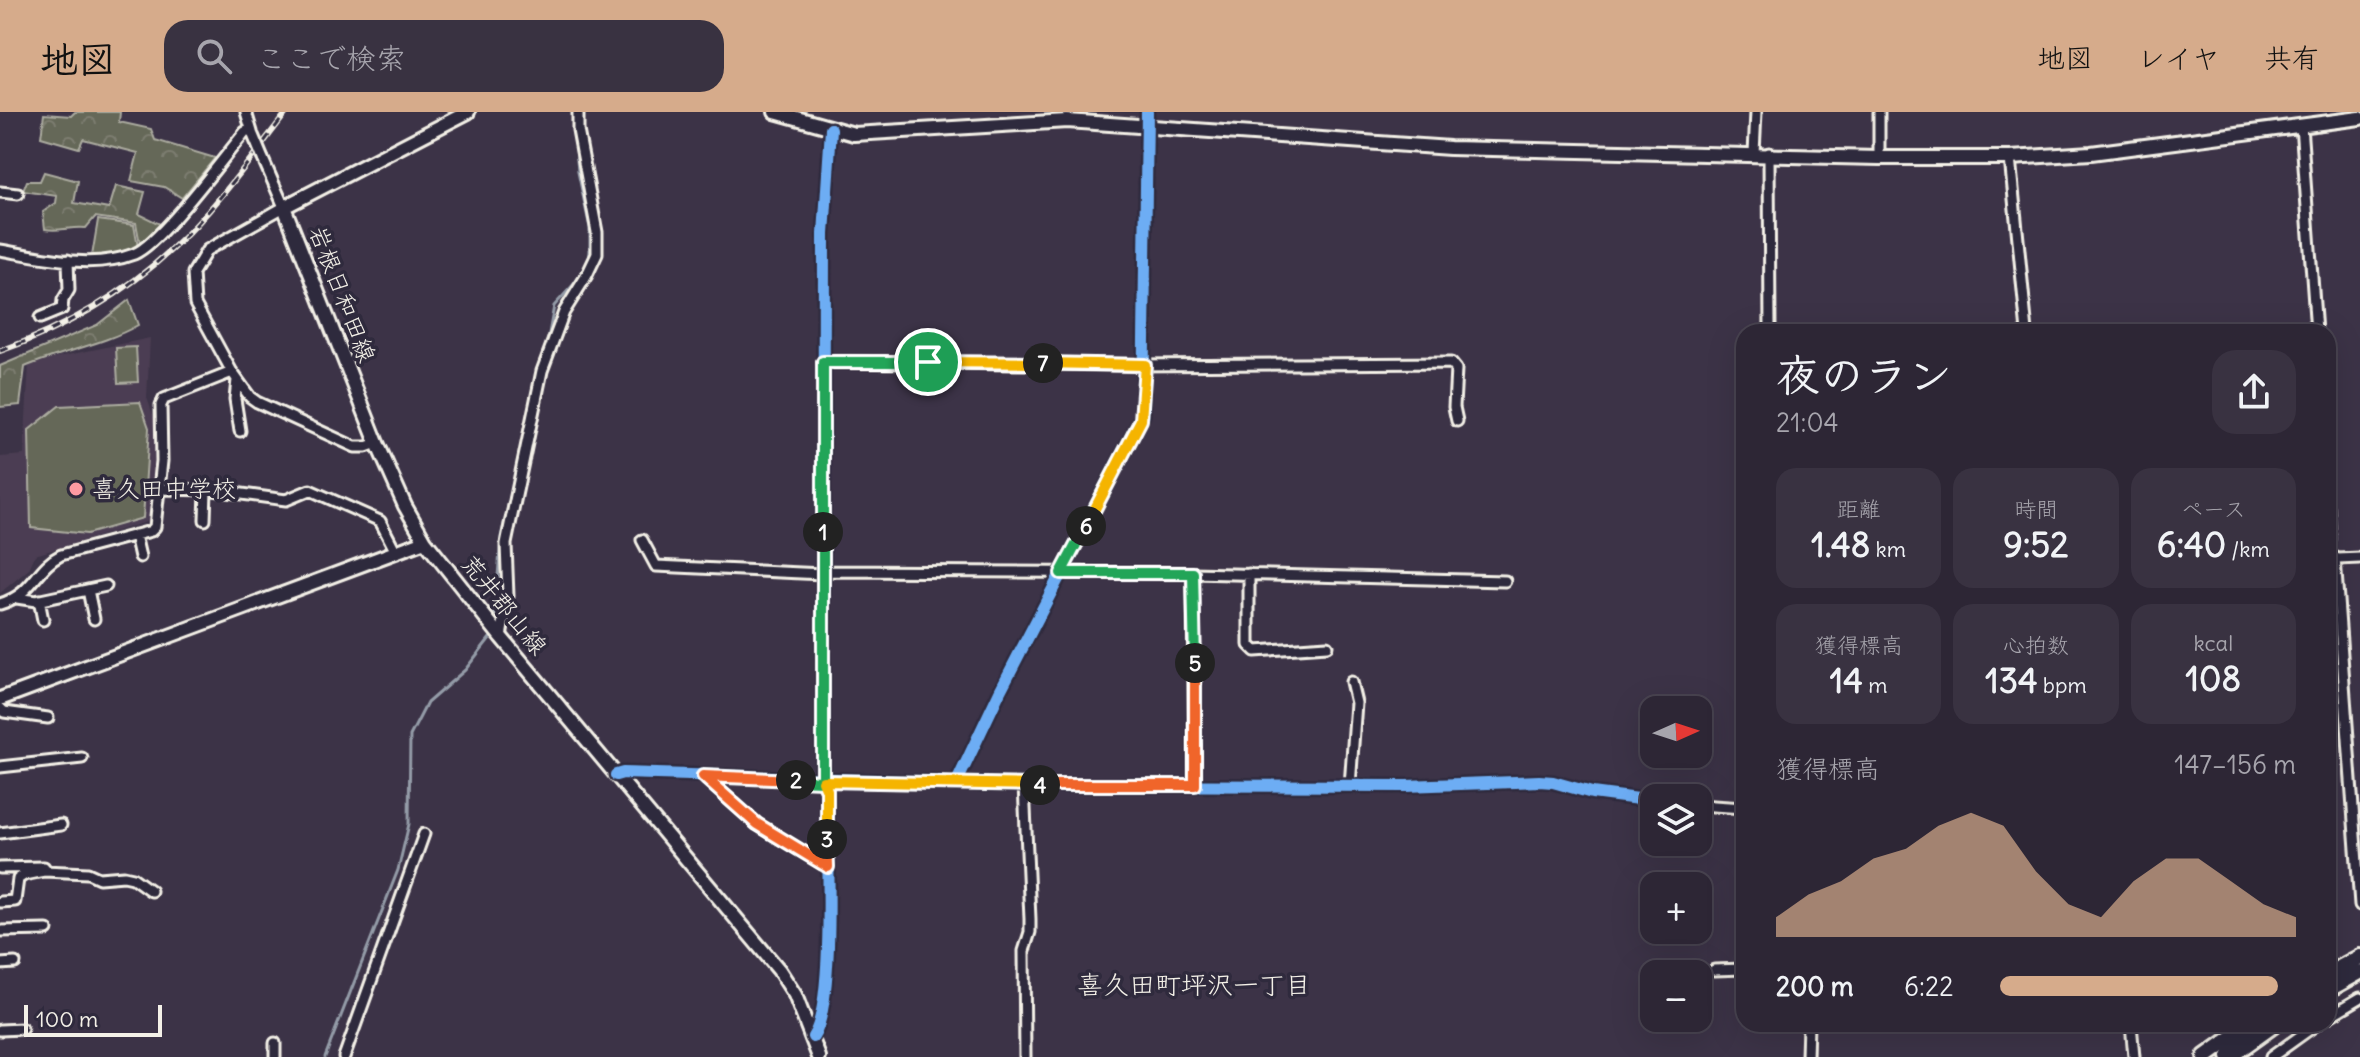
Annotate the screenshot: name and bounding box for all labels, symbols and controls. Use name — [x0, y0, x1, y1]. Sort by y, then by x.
search box — [164, 20, 724, 92]
icon: search — [192, 34, 236, 78]
text: 地図 — [40, 36, 116, 83]
text: ここで検索 — [256, 39, 406, 77]
text: 地図 — [2037, 40, 2093, 76]
text: レイヤ — [2137, 40, 2220, 76]
text: 共有 — [2264, 40, 2320, 76]
street label: 岩根日和田線 — [303, 221, 383, 366]
pin — [894, 328, 962, 396]
icon: arrive — [906, 340, 950, 384]
pin: 7 — [1023, 343, 1063, 383]
text: 夜のラン — [1776, 348, 1952, 403]
text: 7 — [1038, 349, 1048, 377]
button: share — [2212, 350, 2296, 434]
text: 21:04 — [1776, 406, 1839, 439]
place label: 喜久田中学校 — [92, 473, 236, 503]
marker: 喜久田中学校 — [67, 480, 85, 498]
text: 距離 — [1837, 495, 1881, 523]
text: 時間 — [2014, 495, 2058, 523]
text: ペース — [2181, 495, 2246, 523]
pin: 6 — [1066, 506, 1106, 546]
pin: 1 — [803, 512, 843, 552]
text: 6 — [1080, 512, 1092, 540]
text: 1 — [819, 518, 827, 546]
text: 1.48 — [1811, 523, 1870, 566]
text: 9:52 — [2003, 523, 2069, 566]
text: 6:40 — [2157, 523, 2226, 566]
text: km — [1870, 535, 1906, 563]
text: /km — [2226, 535, 2270, 563]
street label: 荒井郡山線 — [455, 548, 554, 660]
text: kcal — [2194, 629, 2233, 657]
text: 獲得標高 — [1815, 631, 1903, 659]
text: 心拍数 — [2003, 631, 2069, 659]
pin: 5 — [1175, 643, 1215, 683]
text: 5 — [1189, 649, 1201, 677]
text: 108 — [2186, 657, 2241, 700]
text: 14 — [1830, 659, 1863, 702]
text: 134 — [1985, 659, 2038, 702]
text: m — [1863, 671, 1888, 699]
text: bpm — [2038, 671, 2087, 699]
north arrow — [1640, 696, 1712, 768]
map controls — [1640, 696, 1712, 1032]
text: 147–156 m — [2174, 748, 2296, 781]
text: 獲得標高 — [1776, 752, 1880, 785]
pin: 2 — [776, 760, 816, 800]
pin: 4 — [1020, 765, 1060, 805]
text: 2 — [790, 766, 802, 794]
text: 4 — [1034, 771, 1046, 799]
button: layers — [1640, 784, 1712, 856]
pin: 3 — [807, 819, 847, 859]
text: 3 — [821, 825, 833, 853]
button: + — [1640, 872, 1712, 944]
button: − — [1640, 960, 1712, 1032]
district label: 喜久田町坪沢一丁目 — [1077, 968, 1311, 1001]
text: 200 m — [1776, 970, 1853, 1003]
text: 6:22 — [1904, 970, 1953, 1003]
scale bar — [24, 1001, 162, 1037]
text: 100 m — [36, 1005, 98, 1033]

